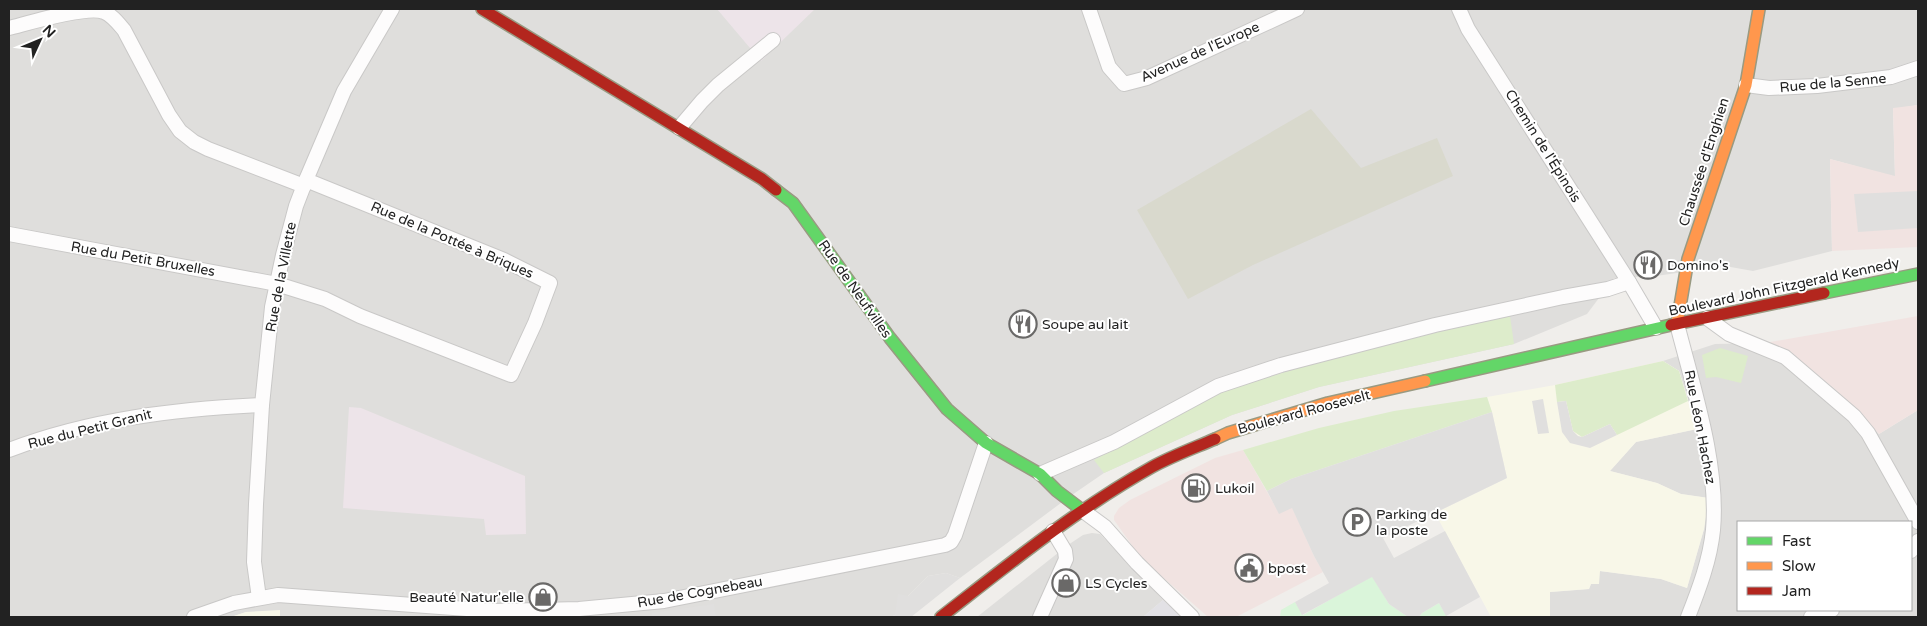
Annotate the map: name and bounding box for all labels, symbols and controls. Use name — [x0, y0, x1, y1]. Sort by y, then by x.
north arrow — [15, 15, 65, 65]
street label: Avenue de l'Europe — [1138, 18, 1262, 86]
text: N — [39, 21, 59, 41]
street label: Rue de la Senne — [1779, 70, 1887, 96]
street label: Chemin de l'Épinois — [1501, 86, 1585, 206]
street label: Chaussée d'Enghien — [1675, 96, 1733, 228]
street label: Rue de la Pottée à Briques — [368, 198, 536, 282]
street label: Rue de la Villette — [262, 220, 300, 334]
street label: Rue de Neufvilles — [815, 237, 895, 342]
street label: Rue du Petit Bruxelles — [70, 238, 217, 280]
restaurant icon: Domino's — [1633, 250, 1663, 280]
street label: Boulevard John Fitzgerald Kennedy — [1667, 254, 1901, 320]
place label: Domino's — [1667, 257, 1729, 274]
restaurant icon: Soupe au lait — [1008, 309, 1038, 339]
place label: Soupe au lait — [1042, 316, 1129, 333]
street label: Rue Léon Hachez — [1681, 368, 1719, 486]
street label: Boulevard Roosevelt — [1236, 386, 1373, 438]
street label: Rue du Petit Granit — [26, 405, 154, 453]
fuel station icon: Lukoil — [1181, 473, 1211, 503]
place label: Lukoil — [1215, 480, 1255, 497]
place label: Parking de la poste — [1376, 506, 1447, 539]
parking icon: Parking de la poste — [1342, 507, 1372, 537]
legend — [1737, 521, 1912, 611]
text: Fast — [1782, 532, 1812, 550]
public building icon: bpost — [1234, 553, 1264, 583]
text: Slow — [1782, 557, 1816, 575]
place label: bpost — [1268, 560, 1307, 577]
shop icon: LS Cycles — [1051, 568, 1081, 598]
street label: Rue de Cognebeau — [636, 573, 764, 611]
place label: LS Cycles — [1085, 575, 1148, 592]
shop icon: Beauté Natur'elle — [528, 582, 558, 612]
text: Jam — [1782, 582, 1811, 600]
place label: Beauté Natur'elle — [409, 589, 524, 606]

